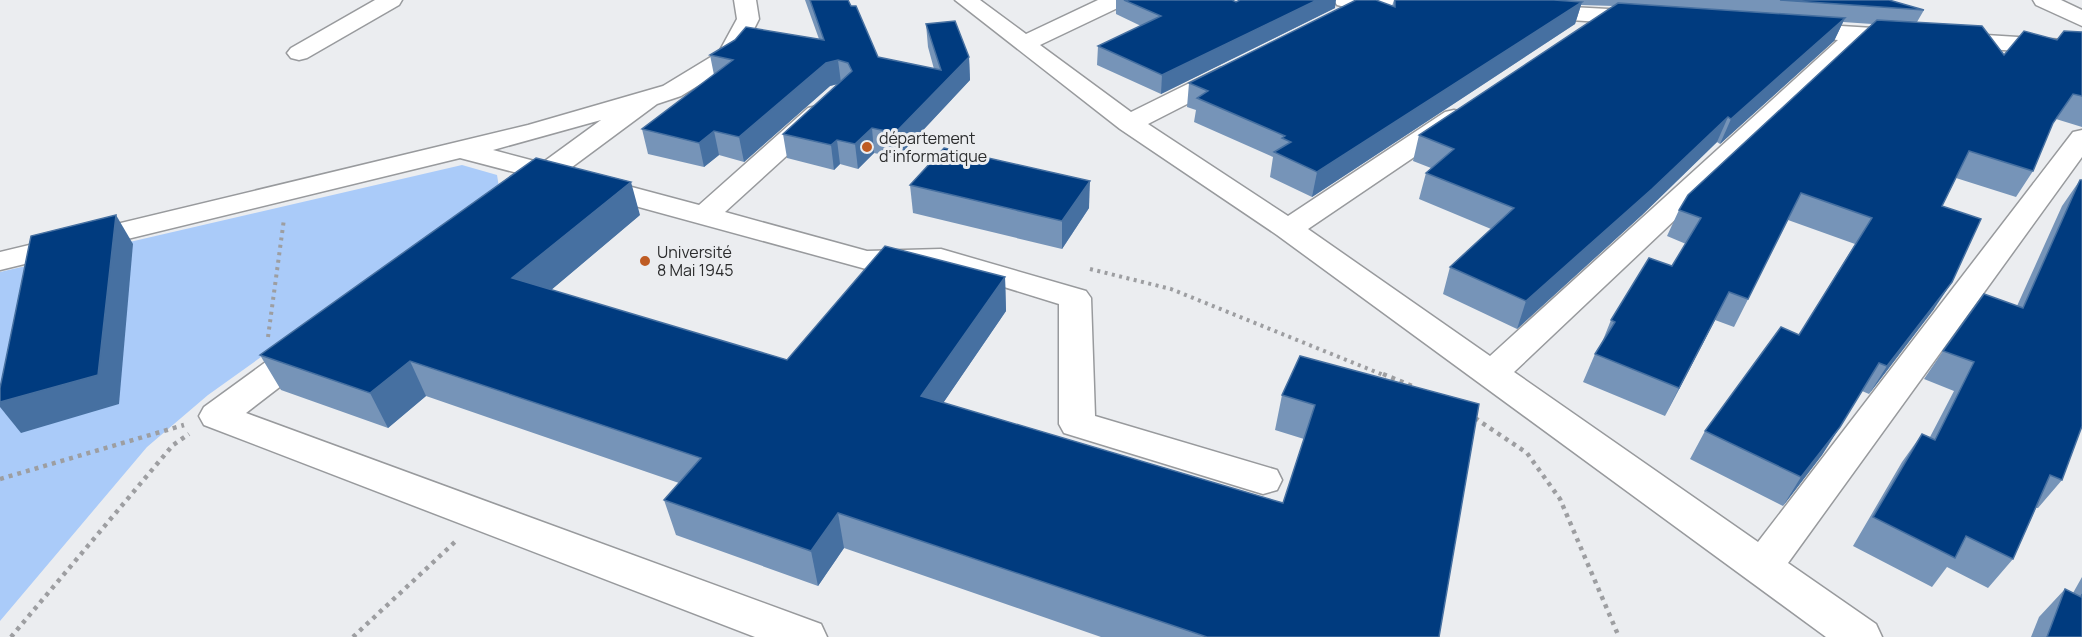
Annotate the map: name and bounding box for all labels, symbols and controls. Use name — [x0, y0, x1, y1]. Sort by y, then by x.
place label: département d'informatique — [879, 127, 987, 167]
marker: département d'informatique — [860, 140, 874, 154]
place label: Université 8 Mai 1945 — [657, 241, 734, 281]
marker: Université 8 Mai 1945 — [638, 254, 652, 268]

